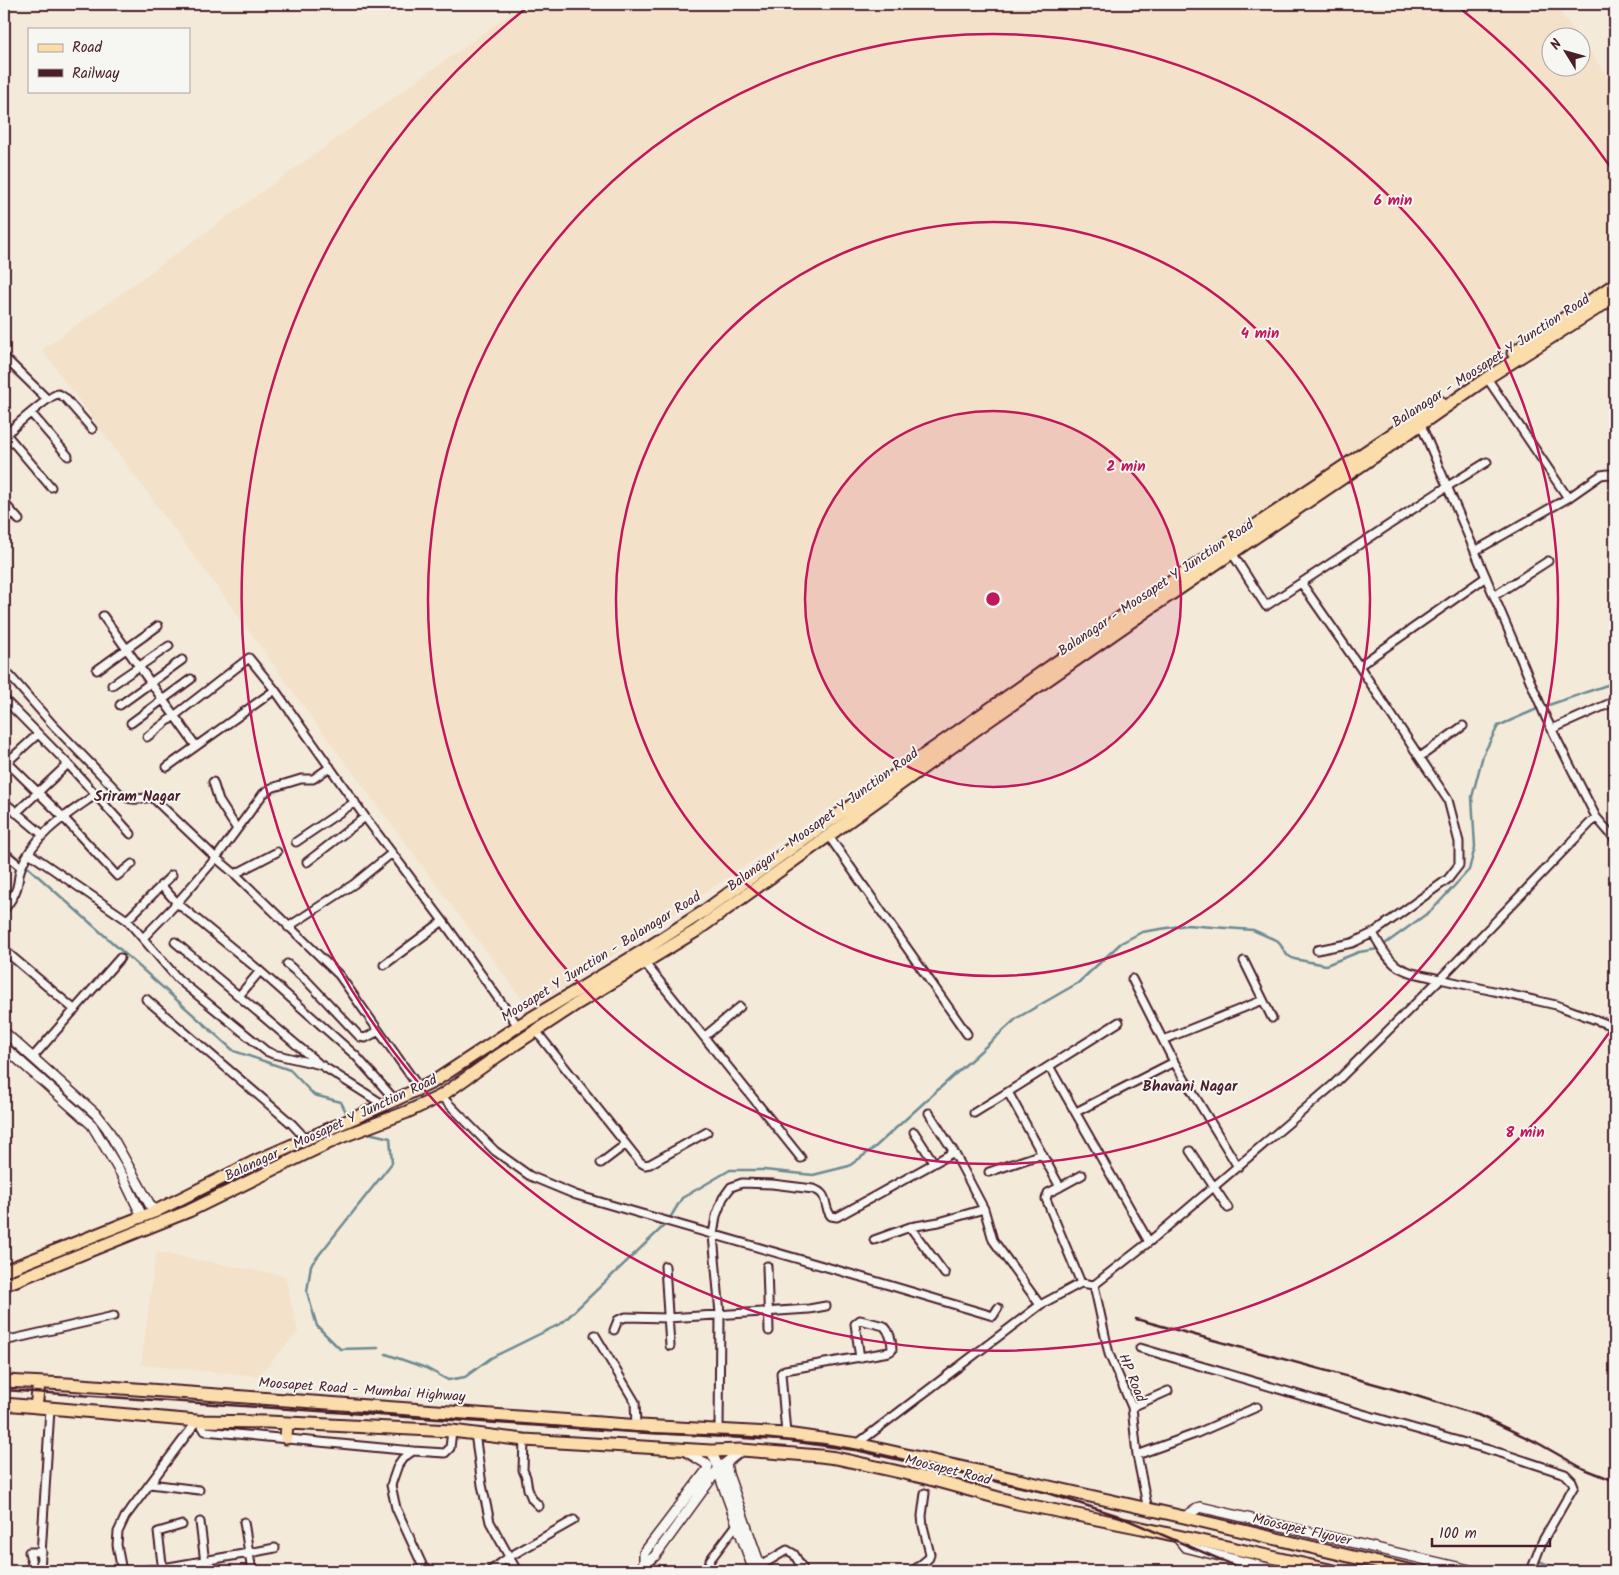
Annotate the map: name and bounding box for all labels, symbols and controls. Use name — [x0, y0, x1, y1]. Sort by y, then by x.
legend — [28, 28, 190, 92]
north arrow — [1542, 28, 1592, 78]
text: N — [1545, 35, 1568, 55]
text: Road — [72, 36, 103, 60]
text: Railway — [72, 62, 120, 86]
text: 6 min — [1374, 189, 1412, 213]
street label: Balanagar - Moosapet Y Junction Road — [1388, 288, 1595, 433]
text: 4 min — [1241, 322, 1279, 346]
text: 2 min — [1106, 455, 1146, 479]
street label: Balanagar - Moosapet Y Junction Road — [1054, 513, 1259, 662]
centre of rings — [984, 590, 1002, 608]
street label: Balanagar - Moosapet Y Junction Road — [723, 742, 924, 897]
district label: Sriram Nagar — [94, 785, 181, 809]
street label: Moosapet Y Junction - Balanagar Road — [497, 886, 706, 1028]
street label: Balanagar - Moosapet Y Junction Road — [221, 1069, 442, 1187]
district label: Bhavani Nagar — [1143, 1075, 1238, 1099]
text: 8 min — [1505, 1121, 1545, 1145]
street label: HP Road — [1112, 1350, 1152, 1407]
street label: Moosapet Road - Mumbai Highway — [258, 1372, 467, 1408]
street label: Moosapet Road — [902, 1449, 995, 1492]
street label: Moosapet Flyover — [1250, 1508, 1355, 1552]
scale bar — [1432, 1515, 1549, 1547]
text: 100 m — [1439, 1522, 1477, 1546]

